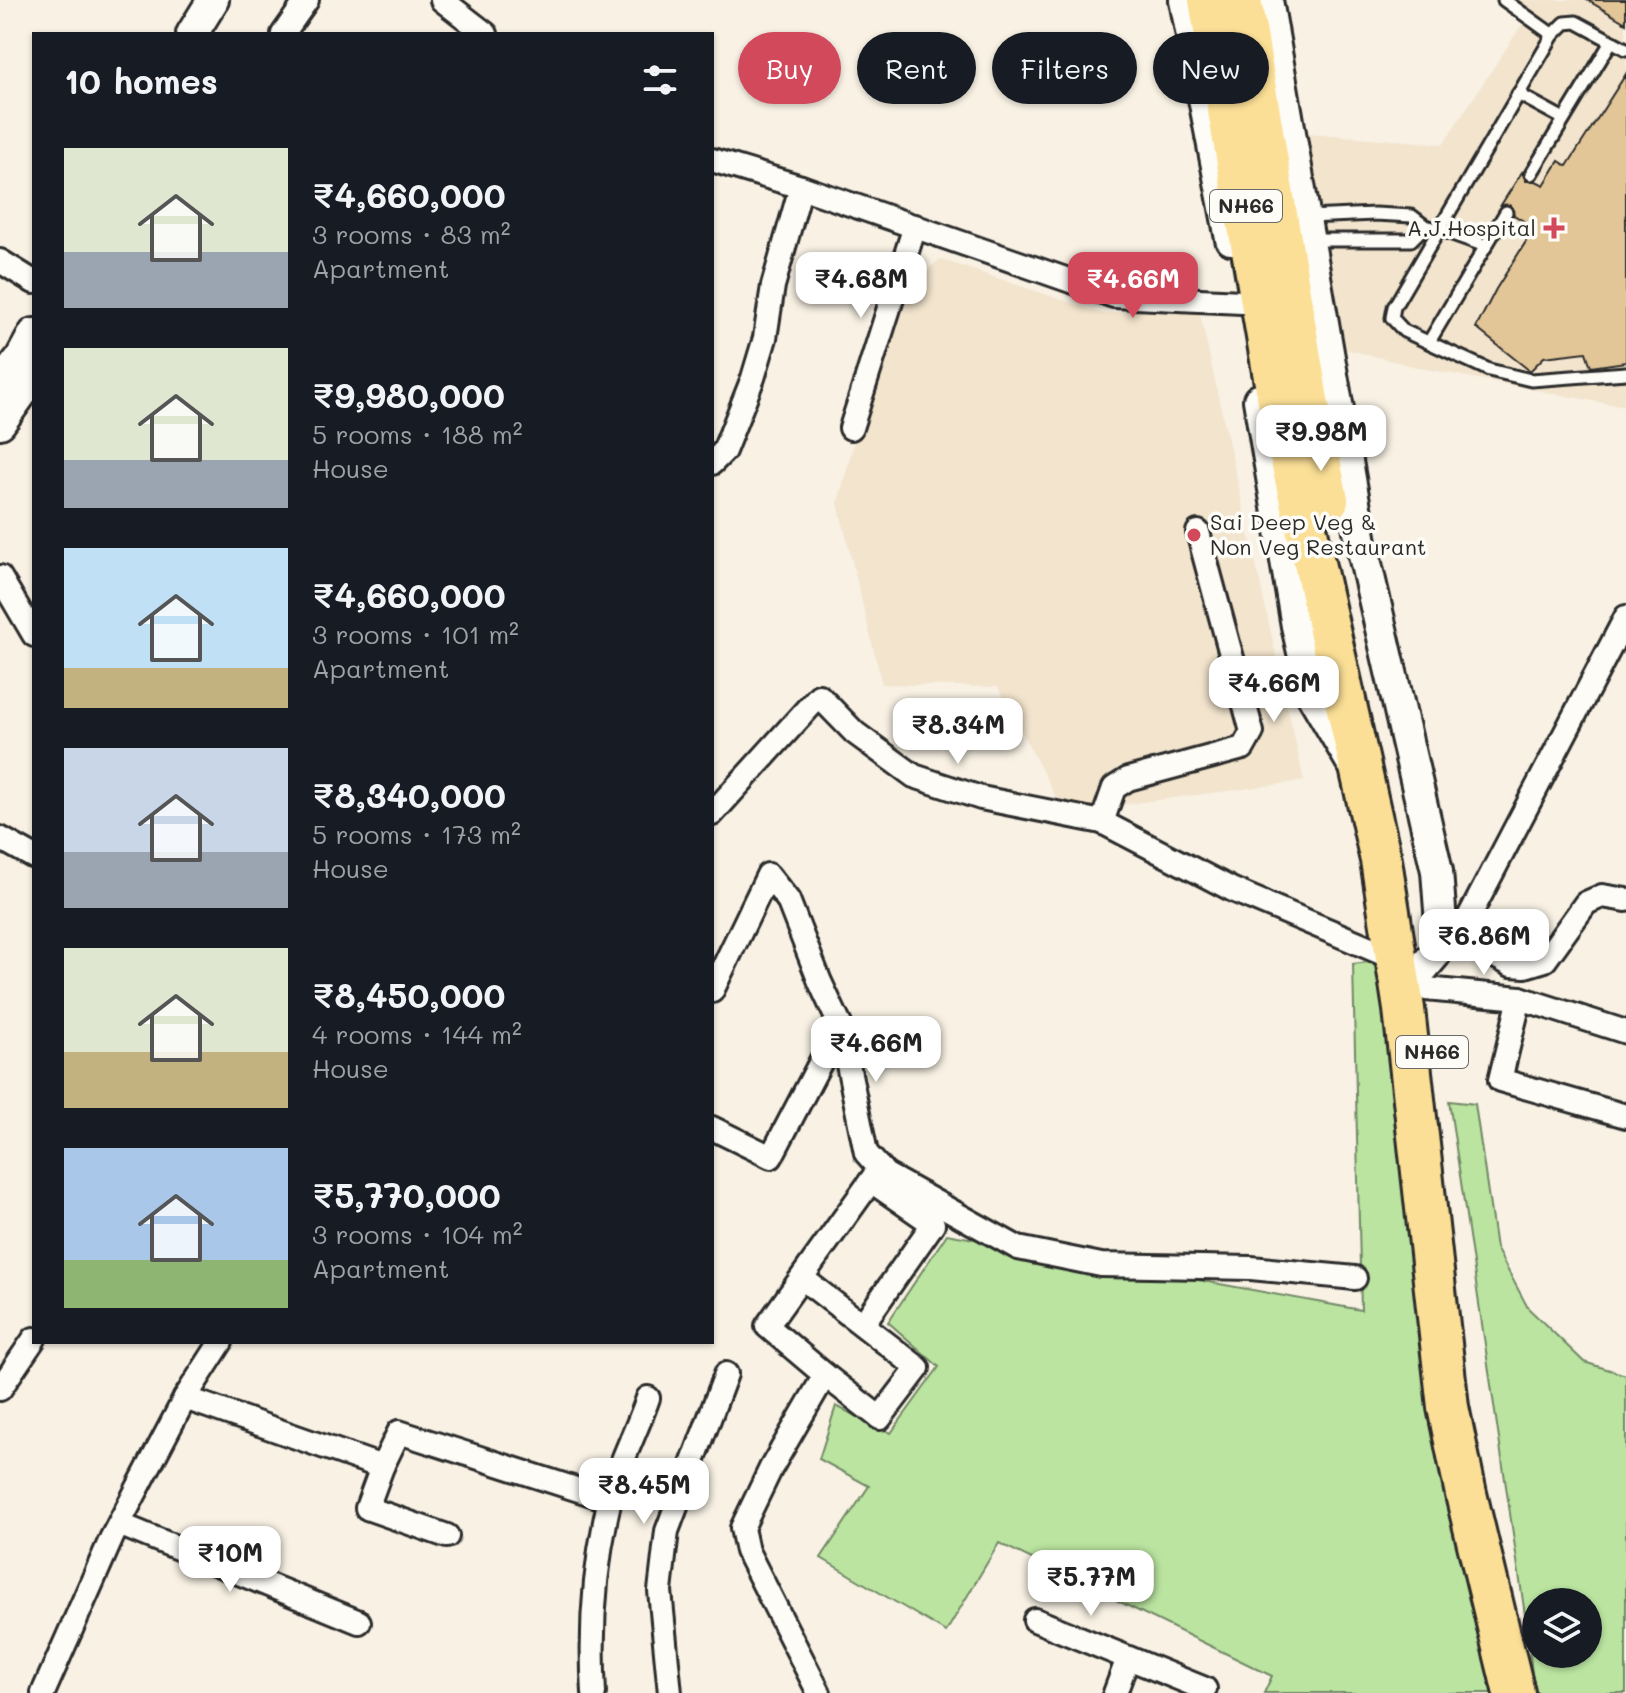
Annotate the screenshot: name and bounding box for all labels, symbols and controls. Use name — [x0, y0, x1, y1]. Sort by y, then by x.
chip: Buy — [738, 32, 841, 104]
chip: Rent — [857, 32, 976, 104]
chip: Filters — [992, 32, 1137, 104]
chip: New — [1153, 32, 1269, 104]
text: 10 homes — [64, 58, 218, 103]
icon: filters — [638, 58, 682, 102]
text: ₹4,660,000 — [312, 172, 506, 217]
icon: home — [128, 180, 224, 276]
road number: NH66 — [1210, 190, 1282, 222]
place label: A.J.Hospital — [1407, 213, 1536, 242]
text: 3 rooms · 83 m² — [312, 217, 511, 251]
marker: A.J.Hospital — [1543, 217, 1565, 239]
text: Apartment — [312, 251, 449, 285]
pin: ₹4.68M — [796, 252, 926, 320]
pin: ₹4.66M — [1068, 252, 1198, 320]
text: ₹4.68M — [814, 261, 908, 295]
text: ₹4.66M — [1086, 261, 1180, 295]
text: ₹9,980,000 — [312, 372, 505, 417]
icon: home — [128, 380, 224, 476]
pin: ₹9.98M — [1256, 405, 1386, 473]
text: ₹9.98M — [1274, 414, 1368, 448]
text: 5 rooms · 188 m² — [312, 417, 523, 451]
text: House — [312, 451, 389, 485]
place label: Sai Deep Veg & Non Veg Restaurant — [1210, 507, 1427, 561]
marker: Sai Deep Veg & Non Veg Restaurant — [1185, 526, 1203, 544]
text: ₹4,660,000 — [312, 572, 506, 617]
icon: home — [128, 580, 224, 676]
text: 3 rooms · 101 m² — [312, 617, 519, 651]
text: Apartment — [312, 651, 449, 685]
pin: ₹4.66M — [1209, 656, 1339, 724]
text: ₹4.66M — [1227, 665, 1321, 699]
pin: ₹8.34M — [893, 698, 1023, 766]
text: ₹8.34M — [911, 707, 1005, 741]
text: ₹8,340,000 — [312, 772, 506, 817]
icon: home — [128, 780, 224, 876]
text: 5 rooms · 173 m² — [312, 817, 521, 851]
text: House — [312, 851, 389, 885]
pin: ₹6.86M — [1419, 909, 1549, 977]
text: ₹6.86M — [1437, 918, 1531, 952]
text: ₹8,450,000 — [312, 972, 505, 1017]
icon: home — [128, 980, 224, 1076]
pin: ₹4.66M — [811, 1016, 941, 1084]
text: 4 rooms · 144 m² — [312, 1017, 522, 1051]
text: ₹4.66M — [829, 1025, 923, 1059]
road number: NH66 — [1396, 1036, 1468, 1068]
text: House — [312, 1051, 389, 1085]
text: ₹5,770,000 — [312, 1172, 501, 1217]
icon: home — [128, 1180, 224, 1276]
text: 3 rooms · 104 m² — [312, 1217, 523, 1251]
text: Apartment — [312, 1251, 449, 1285]
pin: ₹8.45M — [579, 1458, 709, 1526]
text: ₹8.45M — [597, 1467, 691, 1501]
pin: ₹10M — [183, 1526, 277, 1594]
text: ₹10M — [197, 1535, 263, 1569]
pin: ₹5.77M — [1026, 1550, 1156, 1618]
text: ₹5.77M — [1046, 1559, 1136, 1593]
map controls — [1522, 1588, 1602, 1668]
button: layers — [1522, 1588, 1602, 1668]

